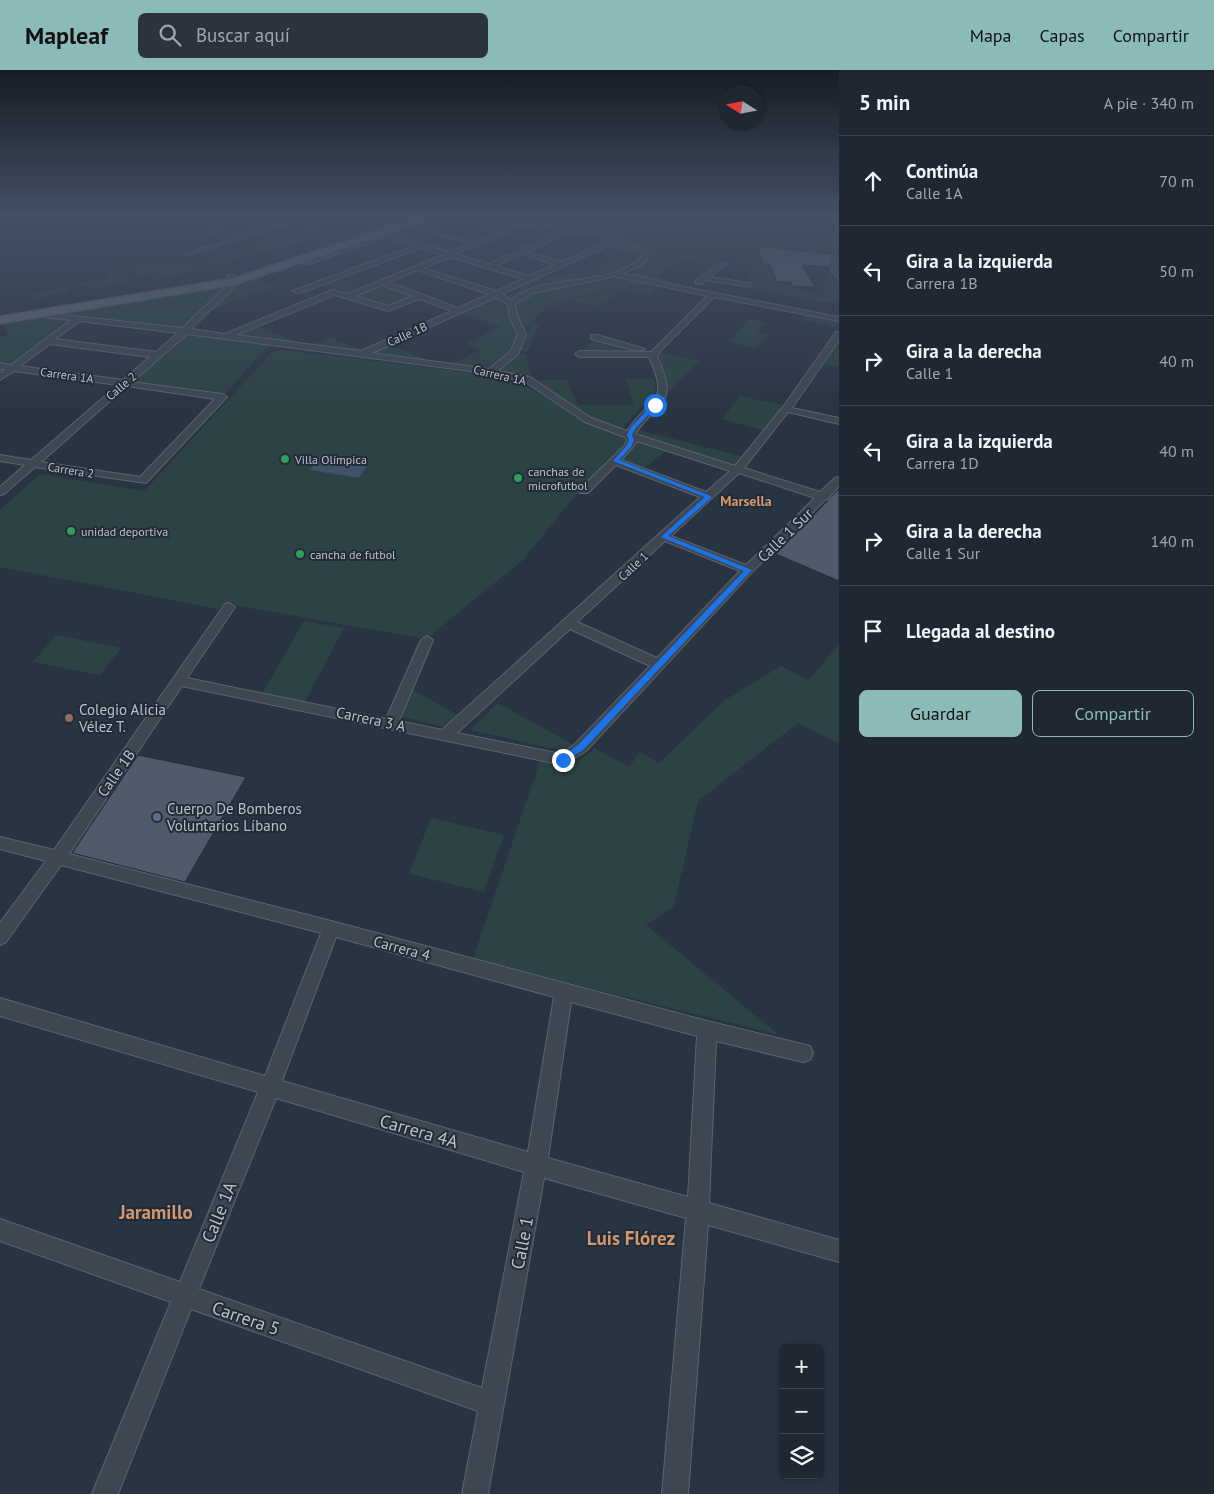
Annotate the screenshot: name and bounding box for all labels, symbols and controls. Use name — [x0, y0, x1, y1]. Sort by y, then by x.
search box — [138, 13, 488, 58]
text: Mapleaf — [25, 20, 108, 51]
icon: search — [156, 21, 184, 49]
text: Buscar aquí — [196, 23, 290, 47]
text: Mapa — [970, 24, 1012, 47]
text: Capas — [1040, 24, 1085, 47]
text: Compartir — [1113, 24, 1189, 47]
north arrow — [719, 85, 764, 130]
text: 5 min — [859, 89, 910, 116]
text: A pie · 340 m — [1104, 93, 1194, 113]
text: Continúa — [906, 159, 978, 183]
icon: ahead — [859, 167, 887, 195]
text: 70 m — [1159, 171, 1194, 191]
text: Calle 1A — [906, 183, 963, 203]
text: Gira a la izquierda — [906, 249, 1053, 273]
icon: left — [859, 257, 887, 285]
text: 50 m — [1159, 261, 1194, 281]
text: Carrera 1B — [906, 273, 978, 293]
street label: Calle 1B — [385, 319, 429, 349]
text: Gira a la derecha — [906, 339, 1042, 363]
icon: right — [859, 347, 887, 375]
text: 40 m — [1159, 351, 1194, 371]
street label: Carrera 1A — [472, 362, 528, 388]
text: Calle 1 — [906, 363, 953, 383]
street label: Carrera 1A — [39, 364, 95, 386]
street label: Calle 2 — [103, 369, 139, 403]
route start — [644, 394, 667, 417]
text: Gira a la izquierda — [906, 429, 1053, 453]
icon: left — [859, 437, 887, 465]
text: 40 m — [1159, 441, 1194, 461]
place label: Villa Olímpica — [294, 452, 367, 467]
marker: Villa Olímpica — [279, 453, 291, 465]
text: Carrera 1D — [906, 453, 979, 473]
street label: Carrera 2 — [47, 459, 95, 481]
place label: canchas de microfutbol — [528, 464, 588, 493]
marker: canchas de microfutbol — [512, 472, 524, 484]
district label: Marsella — [720, 492, 772, 510]
street label: Calle 1 Sur — [753, 504, 817, 566]
text: Gira a la derecha — [906, 519, 1042, 543]
place label: unidad deportiva — [81, 524, 168, 539]
marker: unidad deportiva — [65, 525, 77, 537]
icon: right — [859, 527, 887, 555]
text: 140 m — [1151, 531, 1194, 551]
text: Calle 1 Sur — [906, 543, 980, 563]
place label: cancha de futbol — [310, 547, 396, 562]
marker: cancha de futbol — [294, 548, 306, 560]
street label: Calle 1 — [615, 548, 651, 584]
icon: arrive — [859, 617, 887, 645]
text: Llegada al destino — [906, 619, 1055, 643]
button: Guardar — [859, 690, 1022, 737]
button: Compartir — [1032, 690, 1194, 737]
place label: Colegio Alicia Vélez T. — [78, 700, 166, 736]
street label: Carrera 3 A — [334, 702, 408, 736]
marker: Colegio Alicia Vélez T. — [63, 712, 75, 724]
street label: Calle 1B — [93, 746, 139, 800]
route end — [552, 749, 575, 772]
place label: Cuerpo De Bomberos Voluntarios Líbano — [166, 799, 302, 835]
marker: Cuerpo De Bomberos Voluntarios Líbano — [151, 811, 163, 823]
street label: Carrera 4 — [371, 931, 433, 965]
street label: Carrera 4A — [377, 1109, 461, 1153]
street label: Calle 1A — [196, 1178, 242, 1246]
district label: Jaramillo — [118, 1200, 193, 1224]
street label: Calle 1 — [506, 1215, 538, 1271]
district label: Luis Flórez — [587, 1226, 675, 1250]
street label: Carrera 5 — [209, 1296, 283, 1340]
map controls — [779, 1344, 824, 1479]
button: + — [779, 1344, 824, 1389]
button: − — [779, 1389, 824, 1434]
button: layers — [779, 1434, 824, 1479]

